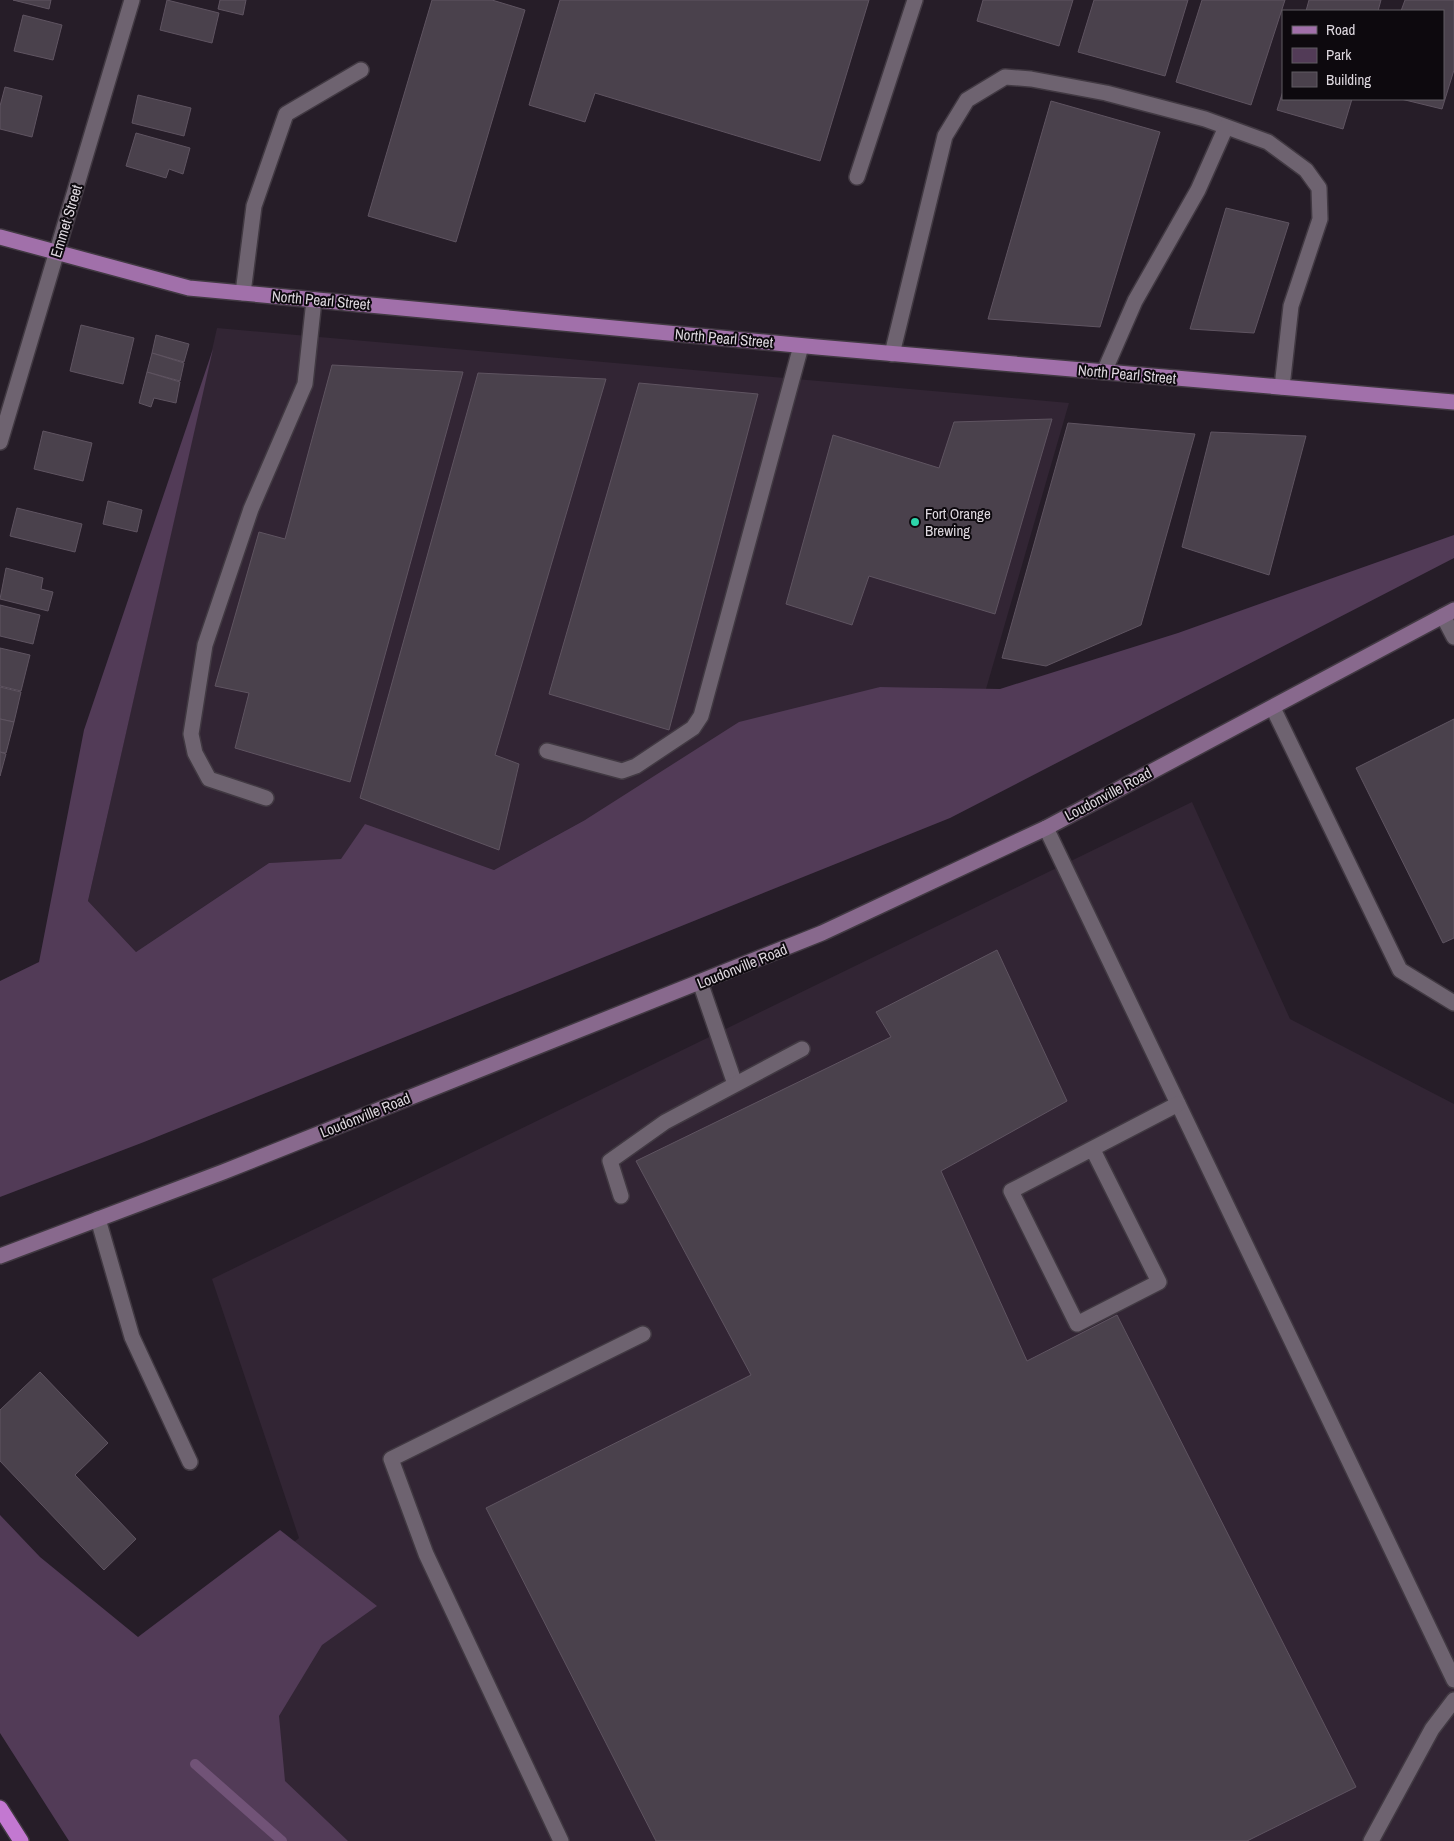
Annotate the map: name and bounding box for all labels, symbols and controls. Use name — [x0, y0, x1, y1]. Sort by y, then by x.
legend — [1282, 10, 1444, 100]
text: Road — [1326, 19, 1355, 40]
text: Park — [1326, 44, 1352, 65]
text: Building — [1326, 69, 1371, 90]
street label: Emmet Street — [45, 181, 87, 260]
street label: North Pearl Street — [271, 285, 372, 315]
street label: North Pearl Street — [674, 323, 775, 353]
street label: North Pearl Street — [1077, 359, 1178, 389]
place label: Fort Orange Brewing — [925, 503, 991, 541]
marker: Fort Orange Brewing — [909, 516, 921, 528]
street label: Loudonville Road — [1061, 762, 1155, 826]
street label: Loudonville Road — [694, 938, 790, 994]
street label: Loudonville Road — [317, 1087, 413, 1143]

